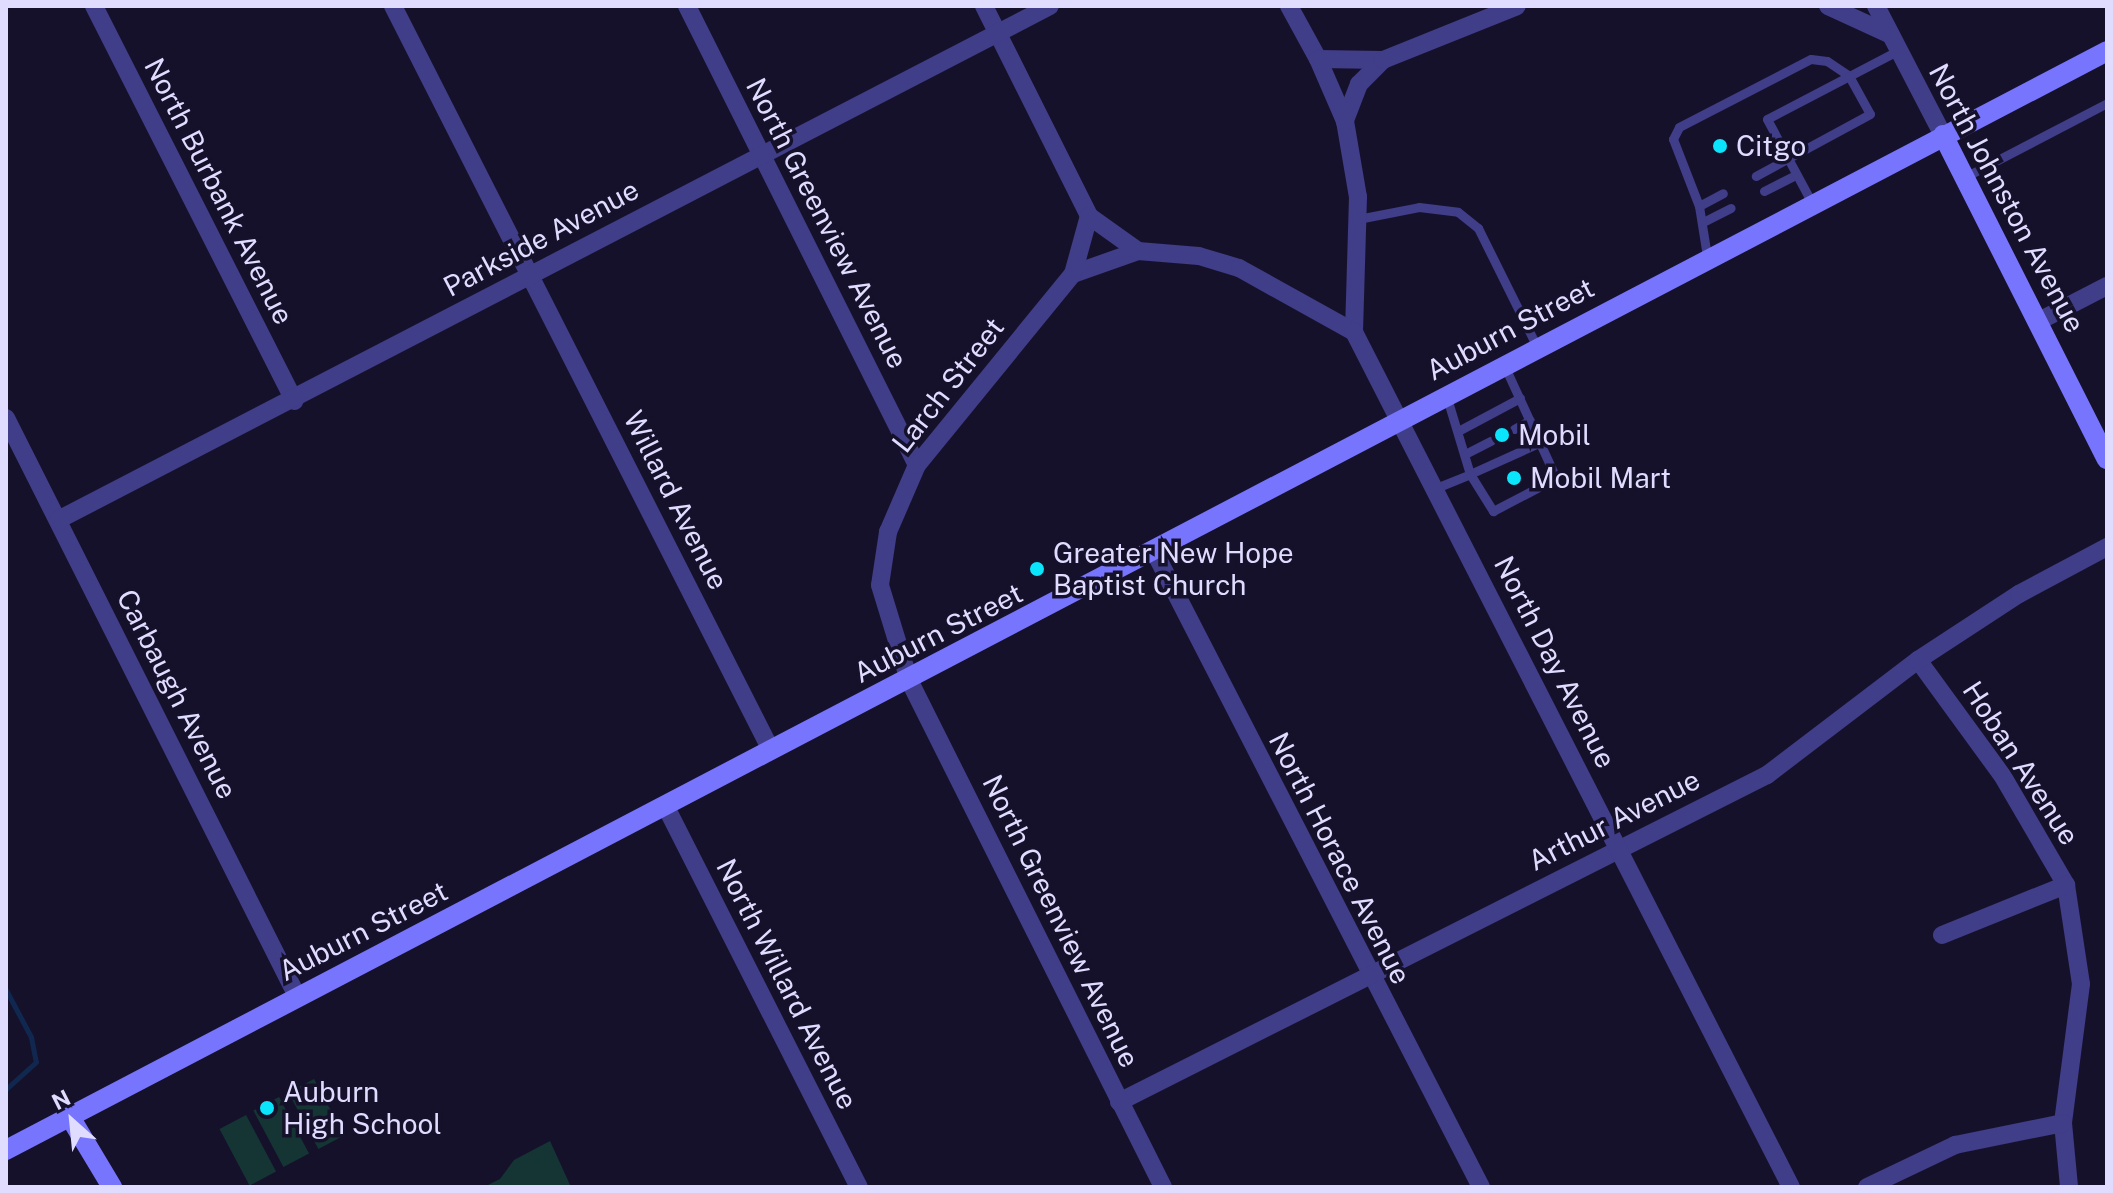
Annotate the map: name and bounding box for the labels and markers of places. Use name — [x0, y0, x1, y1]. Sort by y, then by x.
place label: Citgo — [1736, 129, 1806, 163]
marker: Citgo — [1711, 137, 1729, 155]
place label: Mobil — [1518, 418, 1591, 452]
marker: Mobil — [1493, 426, 1511, 444]
place label: Mobil Mart — [1530, 461, 1671, 495]
marker: Mobil Mart — [1505, 469, 1523, 487]
place label: Greater New Hope Baptist Church — [1053, 536, 1294, 602]
marker: Greater New Hope Baptist Church — [1028, 560, 1046, 578]
place label: Auburn High School — [283, 1075, 442, 1141]
marker: Auburn High School — [258, 1099, 276, 1117]

